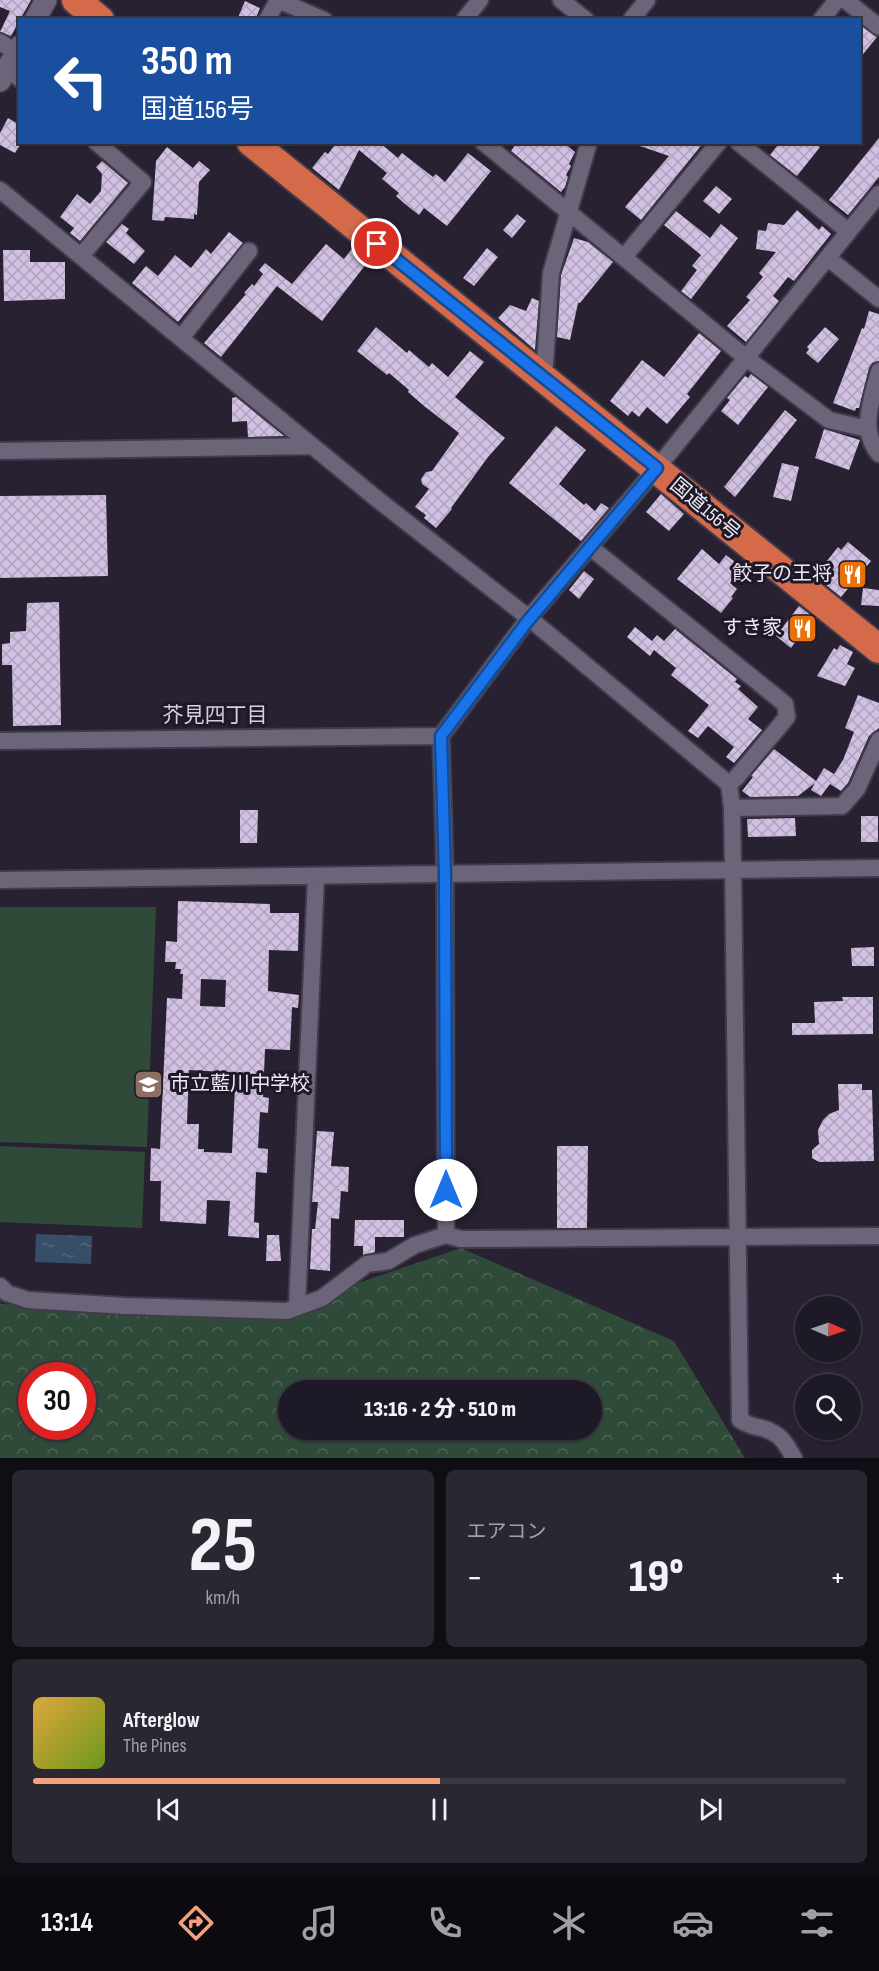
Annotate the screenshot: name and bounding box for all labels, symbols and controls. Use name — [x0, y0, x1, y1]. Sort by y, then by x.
text: 350 m — [141, 36, 233, 87]
icon: left — [42, 42, 120, 120]
text: 国道156号 — [141, 94, 254, 126]
pin — [351, 218, 402, 269]
icon: arrive — [360, 227, 393, 260]
street label: 国道156号 — [665, 473, 745, 545]
restaurant icon: 餃子の王将 — [837, 558, 869, 590]
place label: 餃子の王将 — [732, 562, 832, 586]
restaurant icon: すき家 — [787, 612, 819, 644]
place label: すき家 — [722, 616, 782, 640]
district label: 芥見四丁目 — [163, 703, 268, 728]
school or university icon: 市立藍川中学校 — [133, 1068, 165, 1100]
place label: 市立藍川中学校 — [170, 1072, 310, 1096]
position arrow — [414, 1158, 478, 1222]
north arrow — [795, 1296, 861, 1362]
map controls — [795, 1296, 861, 1440]
speed limit sign: 30 — [18, 1362, 96, 1440]
button: search — [795, 1374, 861, 1440]
text: 13:16 · 2 分 · 510 m — [364, 1396, 516, 1423]
text: 25 — [189, 1500, 257, 1593]
text: エアコン — [467, 1520, 547, 1544]
text: 19° — [629, 1550, 684, 1605]
text: − — [467, 1558, 483, 1598]
text: + — [830, 1558, 846, 1598]
text: km/h — [205, 1586, 240, 1610]
text: Afterglow — [123, 1707, 200, 1734]
text: The Pines — [123, 1734, 187, 1758]
icon: previous — [152, 1793, 185, 1826]
icon: pause — [423, 1793, 456, 1826]
icon: next — [694, 1793, 727, 1826]
icon: directions — [175, 1902, 217, 1944]
icon: music — [299, 1902, 341, 1944]
icon: phone — [424, 1902, 466, 1944]
icon: climate — [548, 1902, 590, 1944]
icon: car — [672, 1902, 714, 1944]
icon: filters — [796, 1902, 838, 1944]
text: 13:14 — [41, 1907, 93, 1939]

